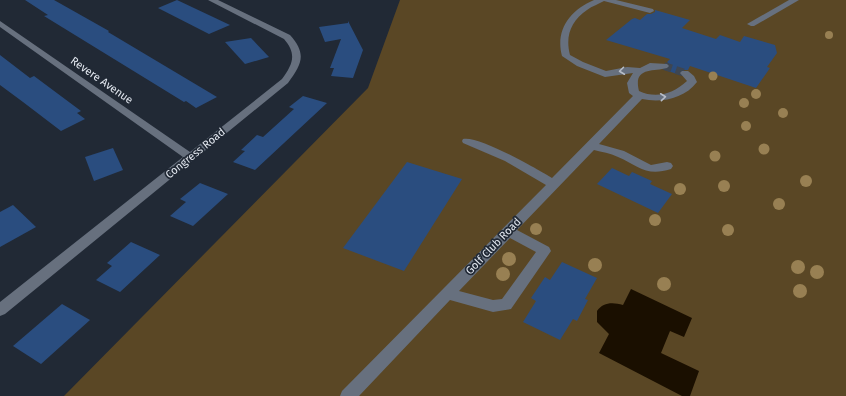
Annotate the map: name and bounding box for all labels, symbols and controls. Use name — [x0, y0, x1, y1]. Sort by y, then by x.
street label: Revere Avenue — [68, 54, 135, 107]
one-way arrow — [619, 66, 625, 75]
one-way arrow — [660, 93, 666, 102]
street label: Congress Road — [163, 125, 228, 181]
street label: Golf Club Road — [463, 215, 524, 277]

